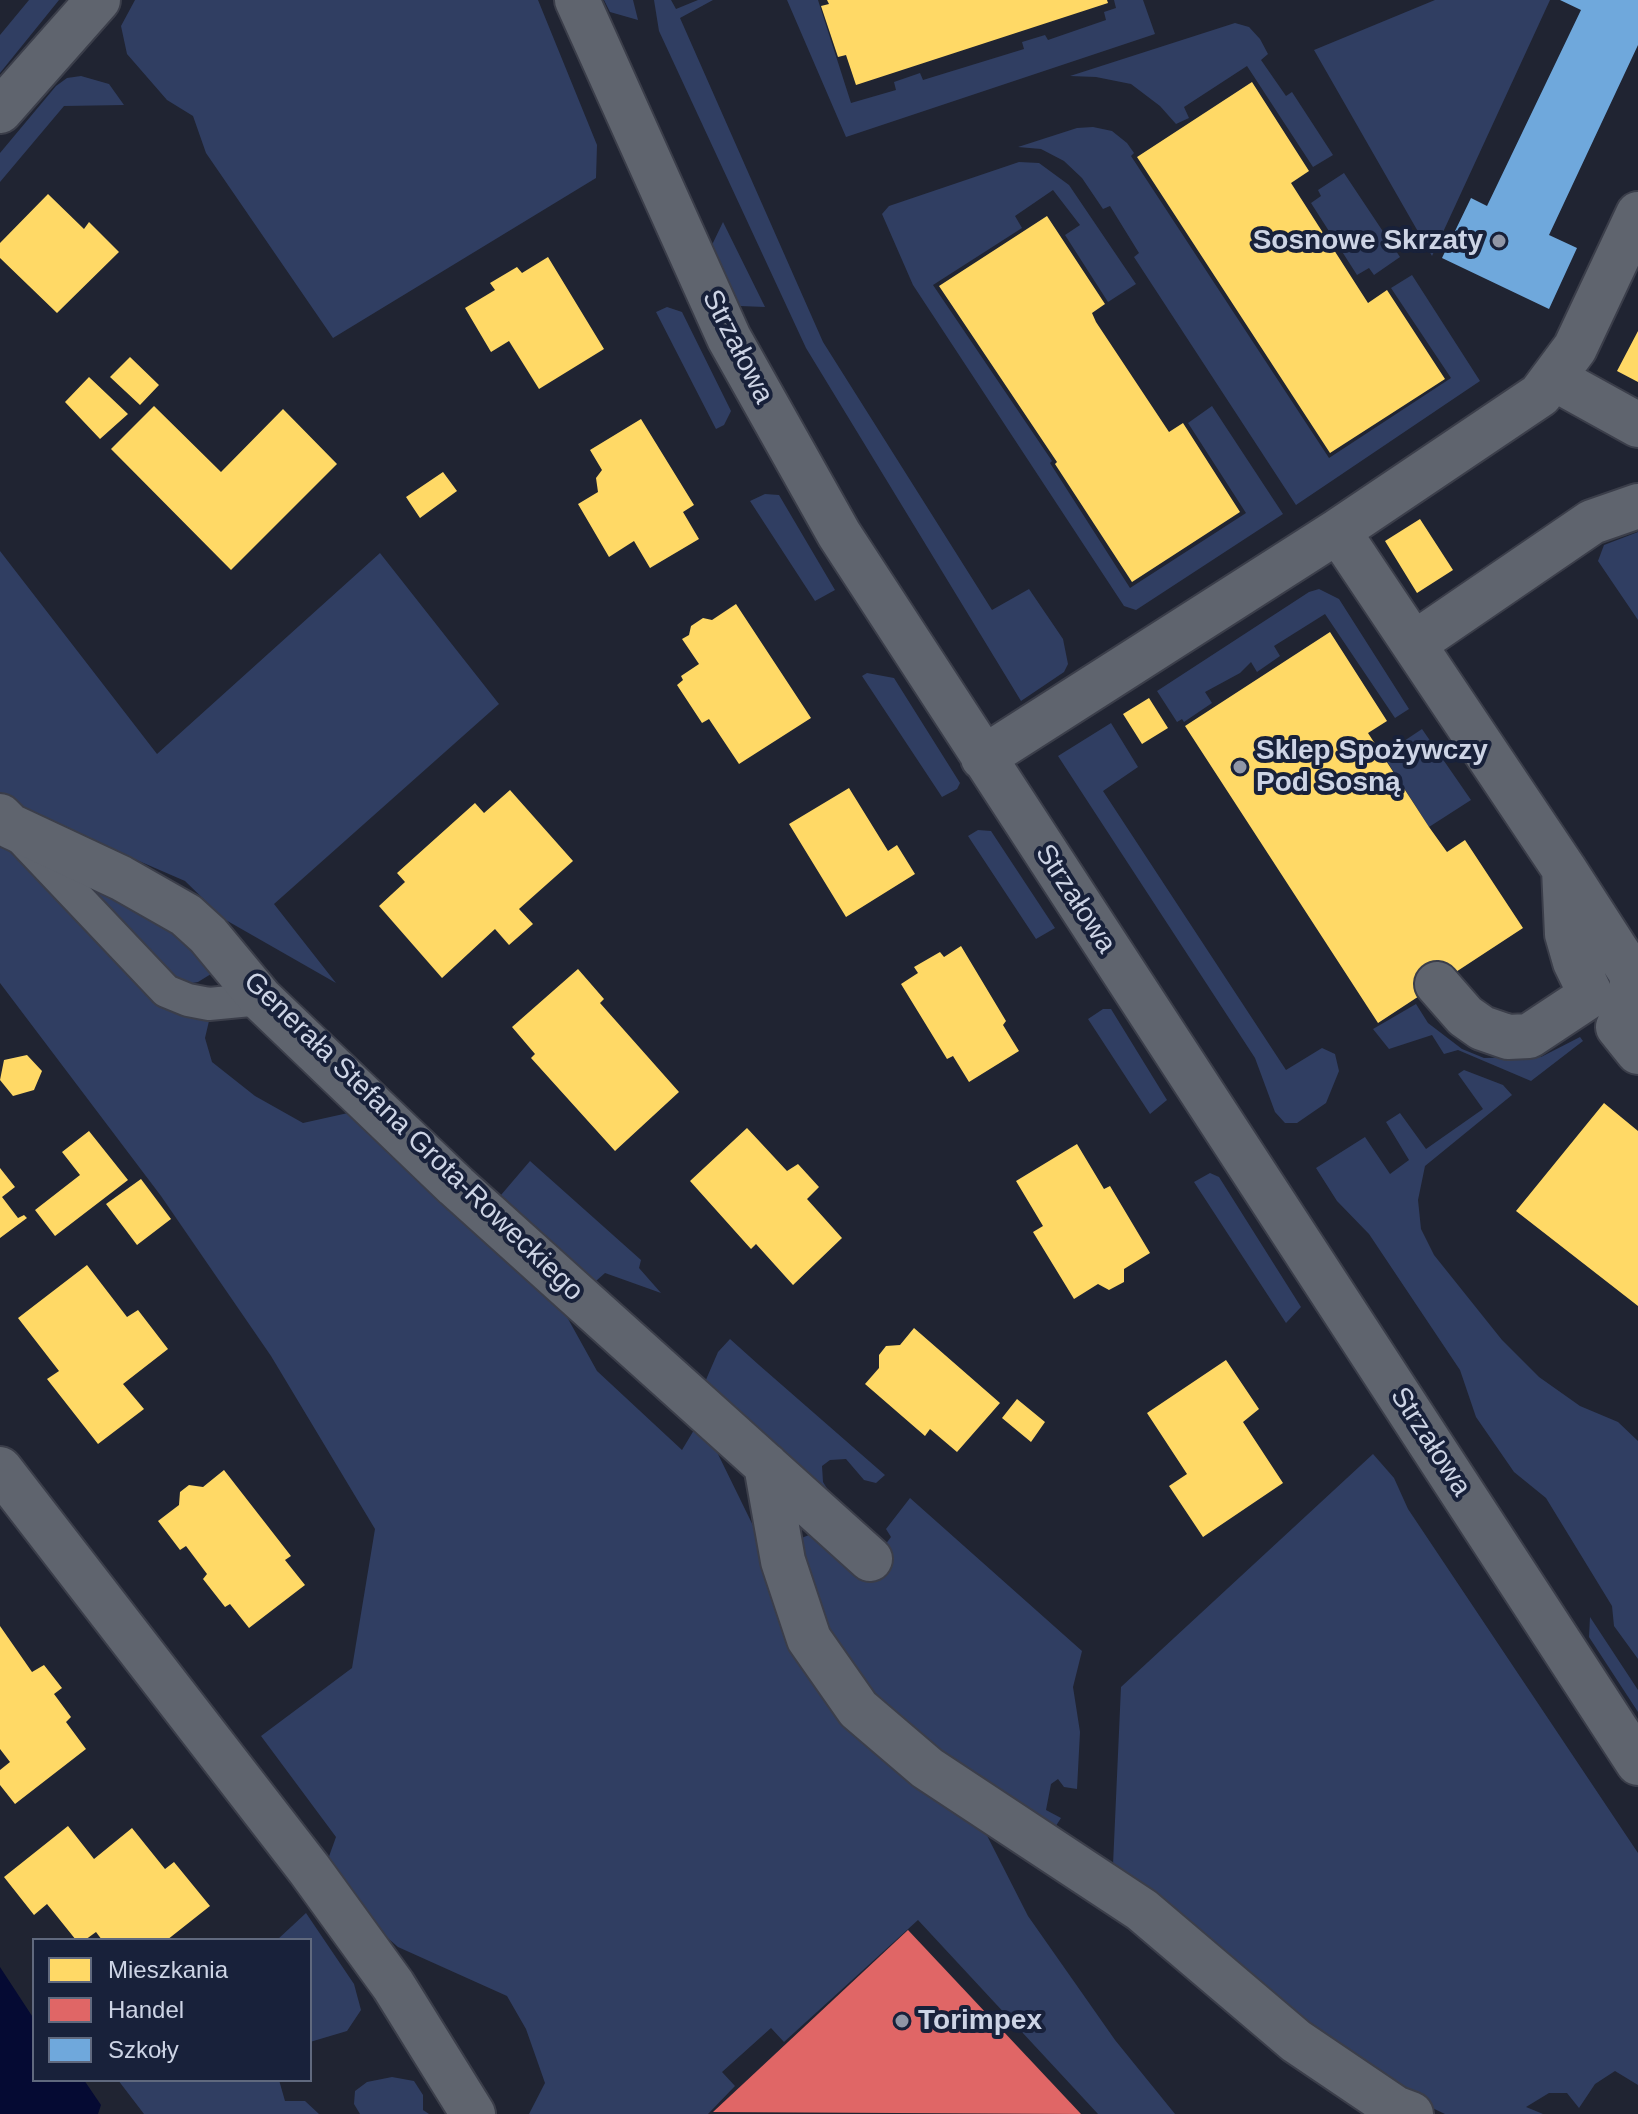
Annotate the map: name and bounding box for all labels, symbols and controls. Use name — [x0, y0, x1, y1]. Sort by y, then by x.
place label: Sosnowe Skrzaty — [1253, 224, 1483, 258]
marker: Sosnowe Skrzaty — [1490, 232, 1508, 250]
street label: Strzałowa — [694, 285, 780, 409]
place label: Sklep Spożywczy Pod Sosną — [1256, 734, 1488, 800]
marker: Sklep Spożywczy Pod Sosną — [1231, 758, 1249, 776]
street label: Strzałowa — [1027, 838, 1123, 960]
street label: Generała Stefana Grota-Roweckiego — [236, 965, 590, 1309]
street label: Strzałowa — [1382, 1381, 1478, 1503]
legend — [32, 1938, 312, 2082]
text: Mieszkania — [108, 1956, 228, 1983]
text: Handel — [108, 1996, 184, 2023]
place label: Torimpex — [918, 2004, 1042, 2038]
marker: Torimpex — [893, 2012, 911, 2030]
text: Szkoły — [108, 2036, 179, 2063]

